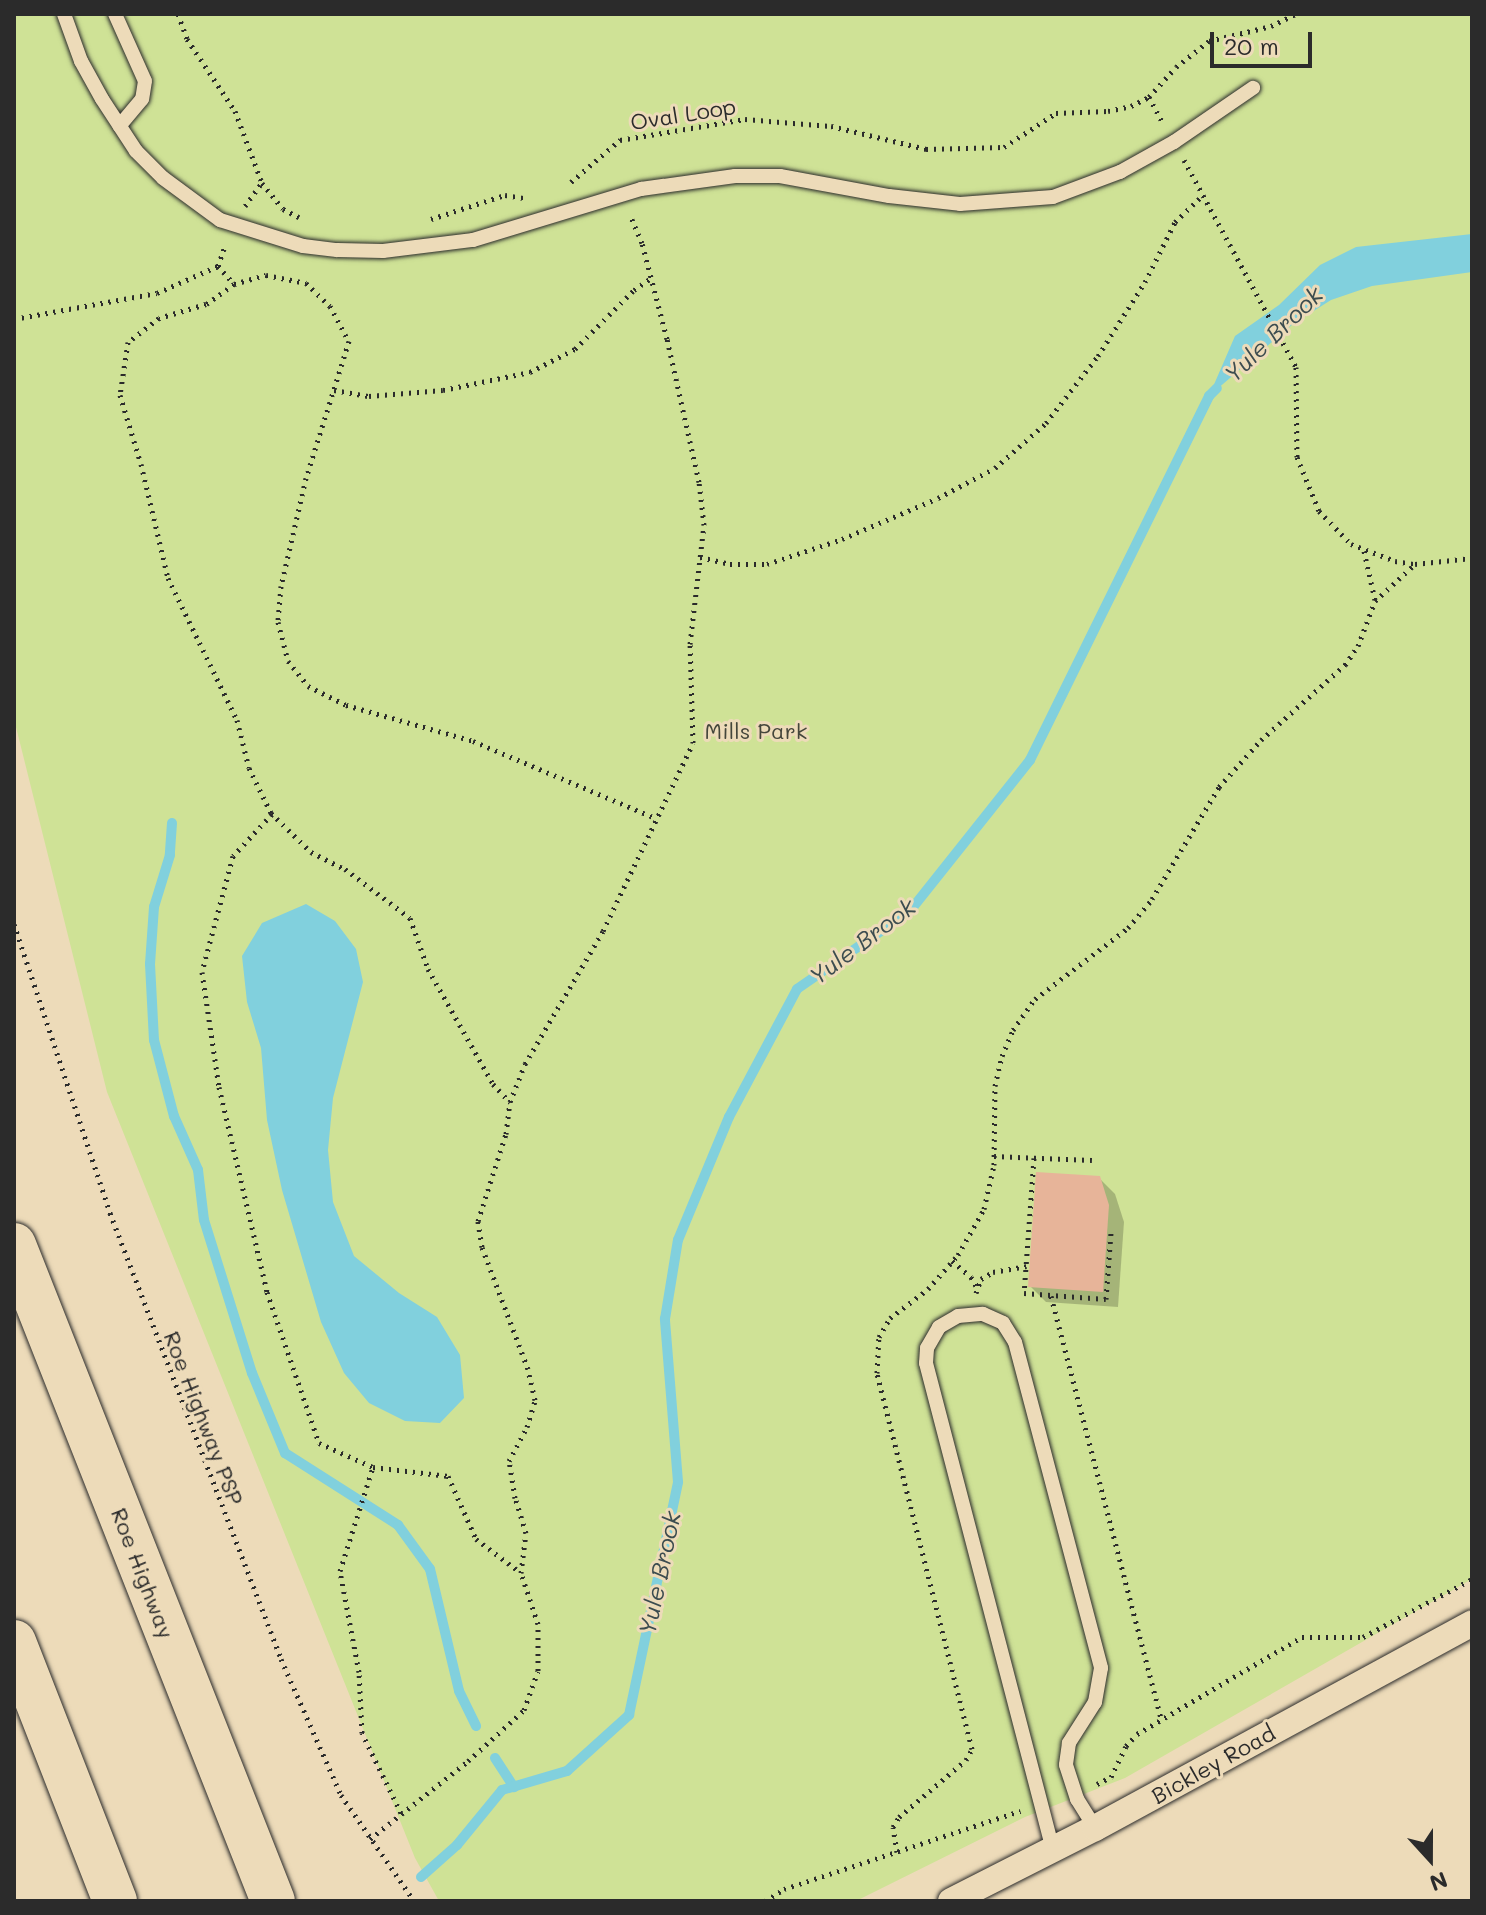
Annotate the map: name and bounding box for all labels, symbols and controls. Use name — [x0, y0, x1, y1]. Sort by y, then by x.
scale bar — [1214, 16, 1316, 66]
text: 20 m — [1224, 30, 1279, 61]
street label: Oval Loop — [628, 93, 738, 135]
water label: Yule Brook — [1218, 280, 1328, 388]
park label: Mills Park — [705, 718, 807, 744]
water label: Yule Brook — [803, 892, 921, 990]
street label: Roe Highway PSP — [159, 1327, 249, 1509]
street label: Roe Highway — [106, 1504, 180, 1642]
water label: Yule Brook — [632, 1509, 686, 1637]
street label: Bickley Road — [1146, 1719, 1280, 1809]
north arrow — [1390, 1819, 1470, 1899]
text: N — [1426, 1865, 1452, 1898]

